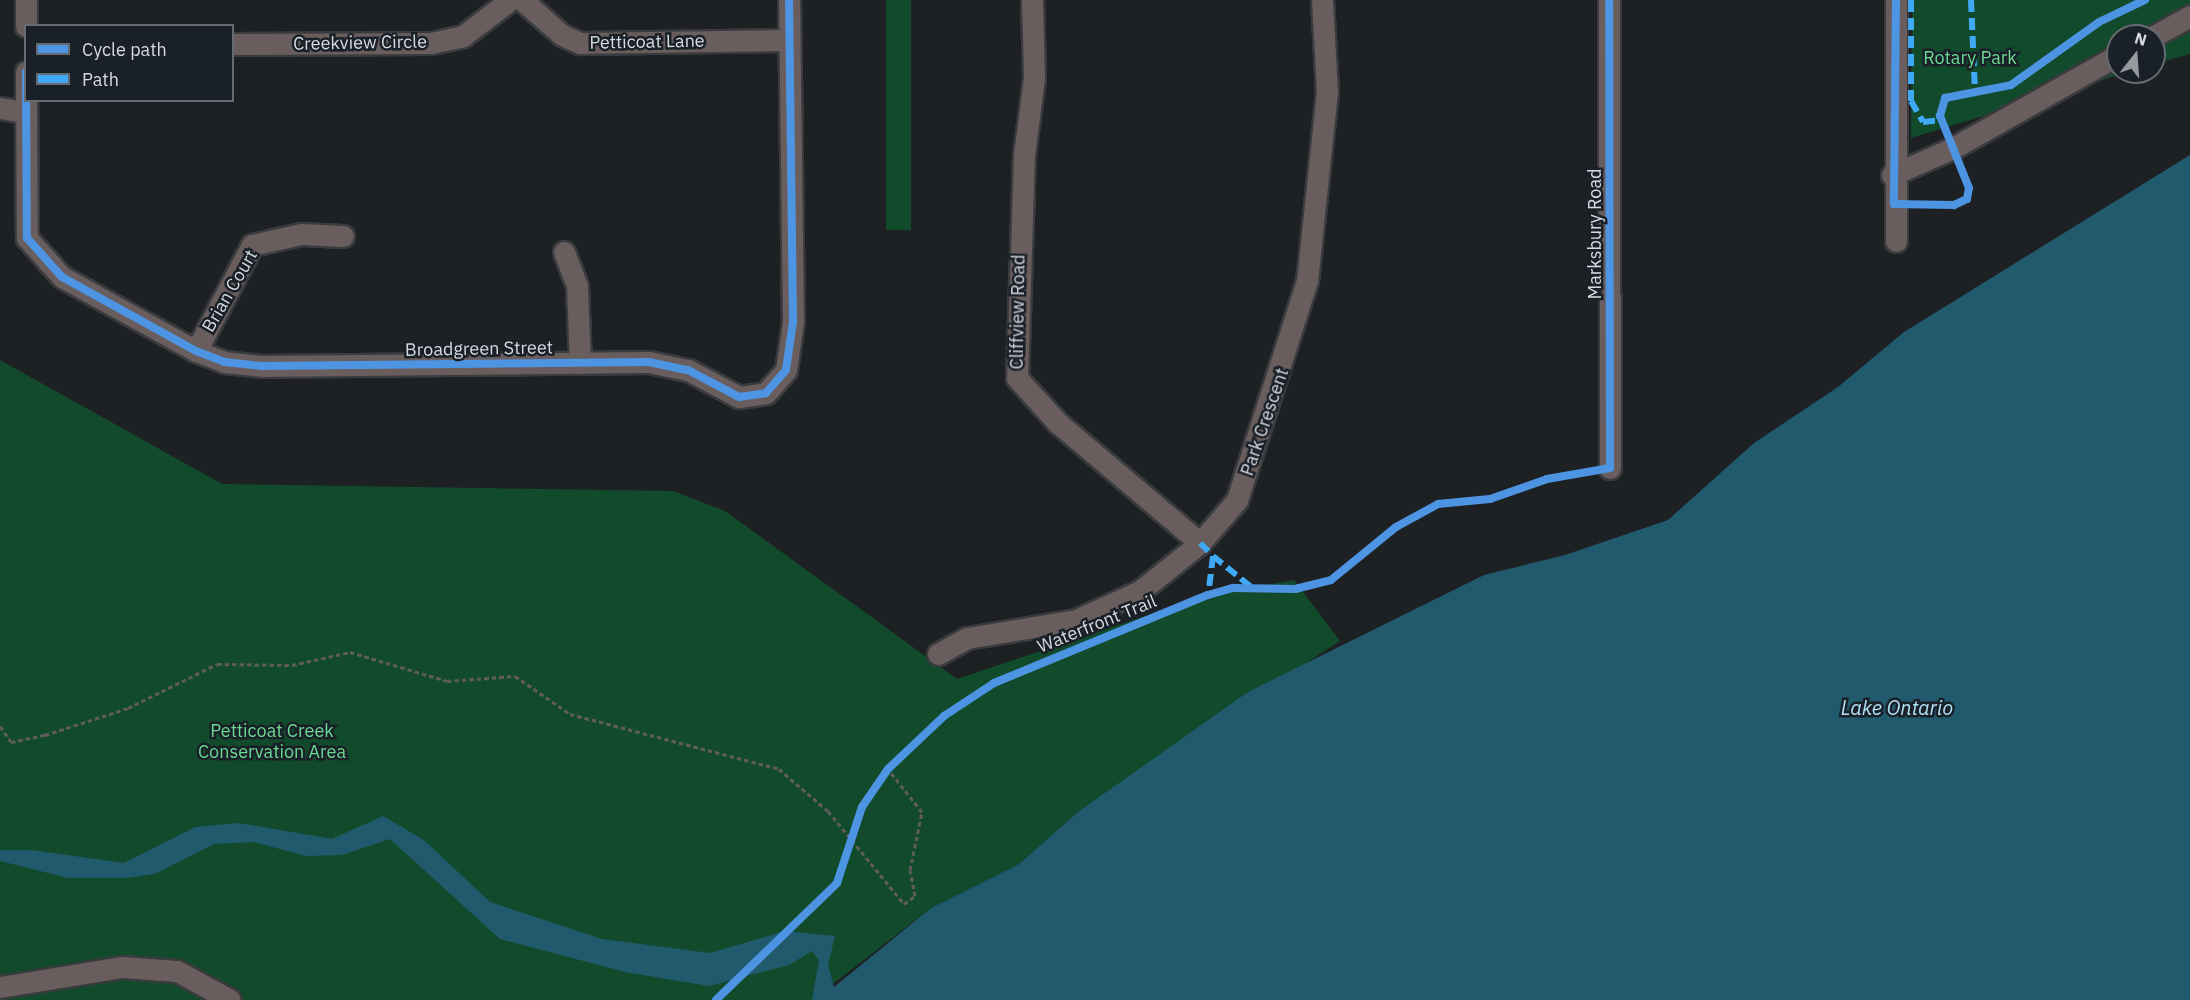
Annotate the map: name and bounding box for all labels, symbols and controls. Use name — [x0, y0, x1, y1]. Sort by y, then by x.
legend — [24, 24, 234, 102]
north arrow — [2106, 24, 2166, 84]
text: N — [2132, 27, 2149, 50]
street label: Petticoat Lane — [589, 30, 705, 54]
street label: Creekview Circle — [293, 31, 427, 55]
text: Cycle path — [82, 38, 167, 61]
park label: Rotary Park — [1923, 47, 2017, 69]
text: Path — [82, 68, 119, 91]
street label: Marksbury Road — [1584, 169, 1606, 299]
street label: Brian Court — [198, 246, 262, 336]
street label: Cliffview Road — [1006, 254, 1030, 370]
street label: Broadgreen Street — [405, 337, 553, 361]
street label: Park Crescent — [1236, 365, 1294, 479]
street label: Waterfront Trail — [1034, 590, 1160, 658]
water label: Lake Ontario — [1841, 695, 1953, 719]
park label: Petticoat Creek Conservation Area — [198, 721, 346, 764]

